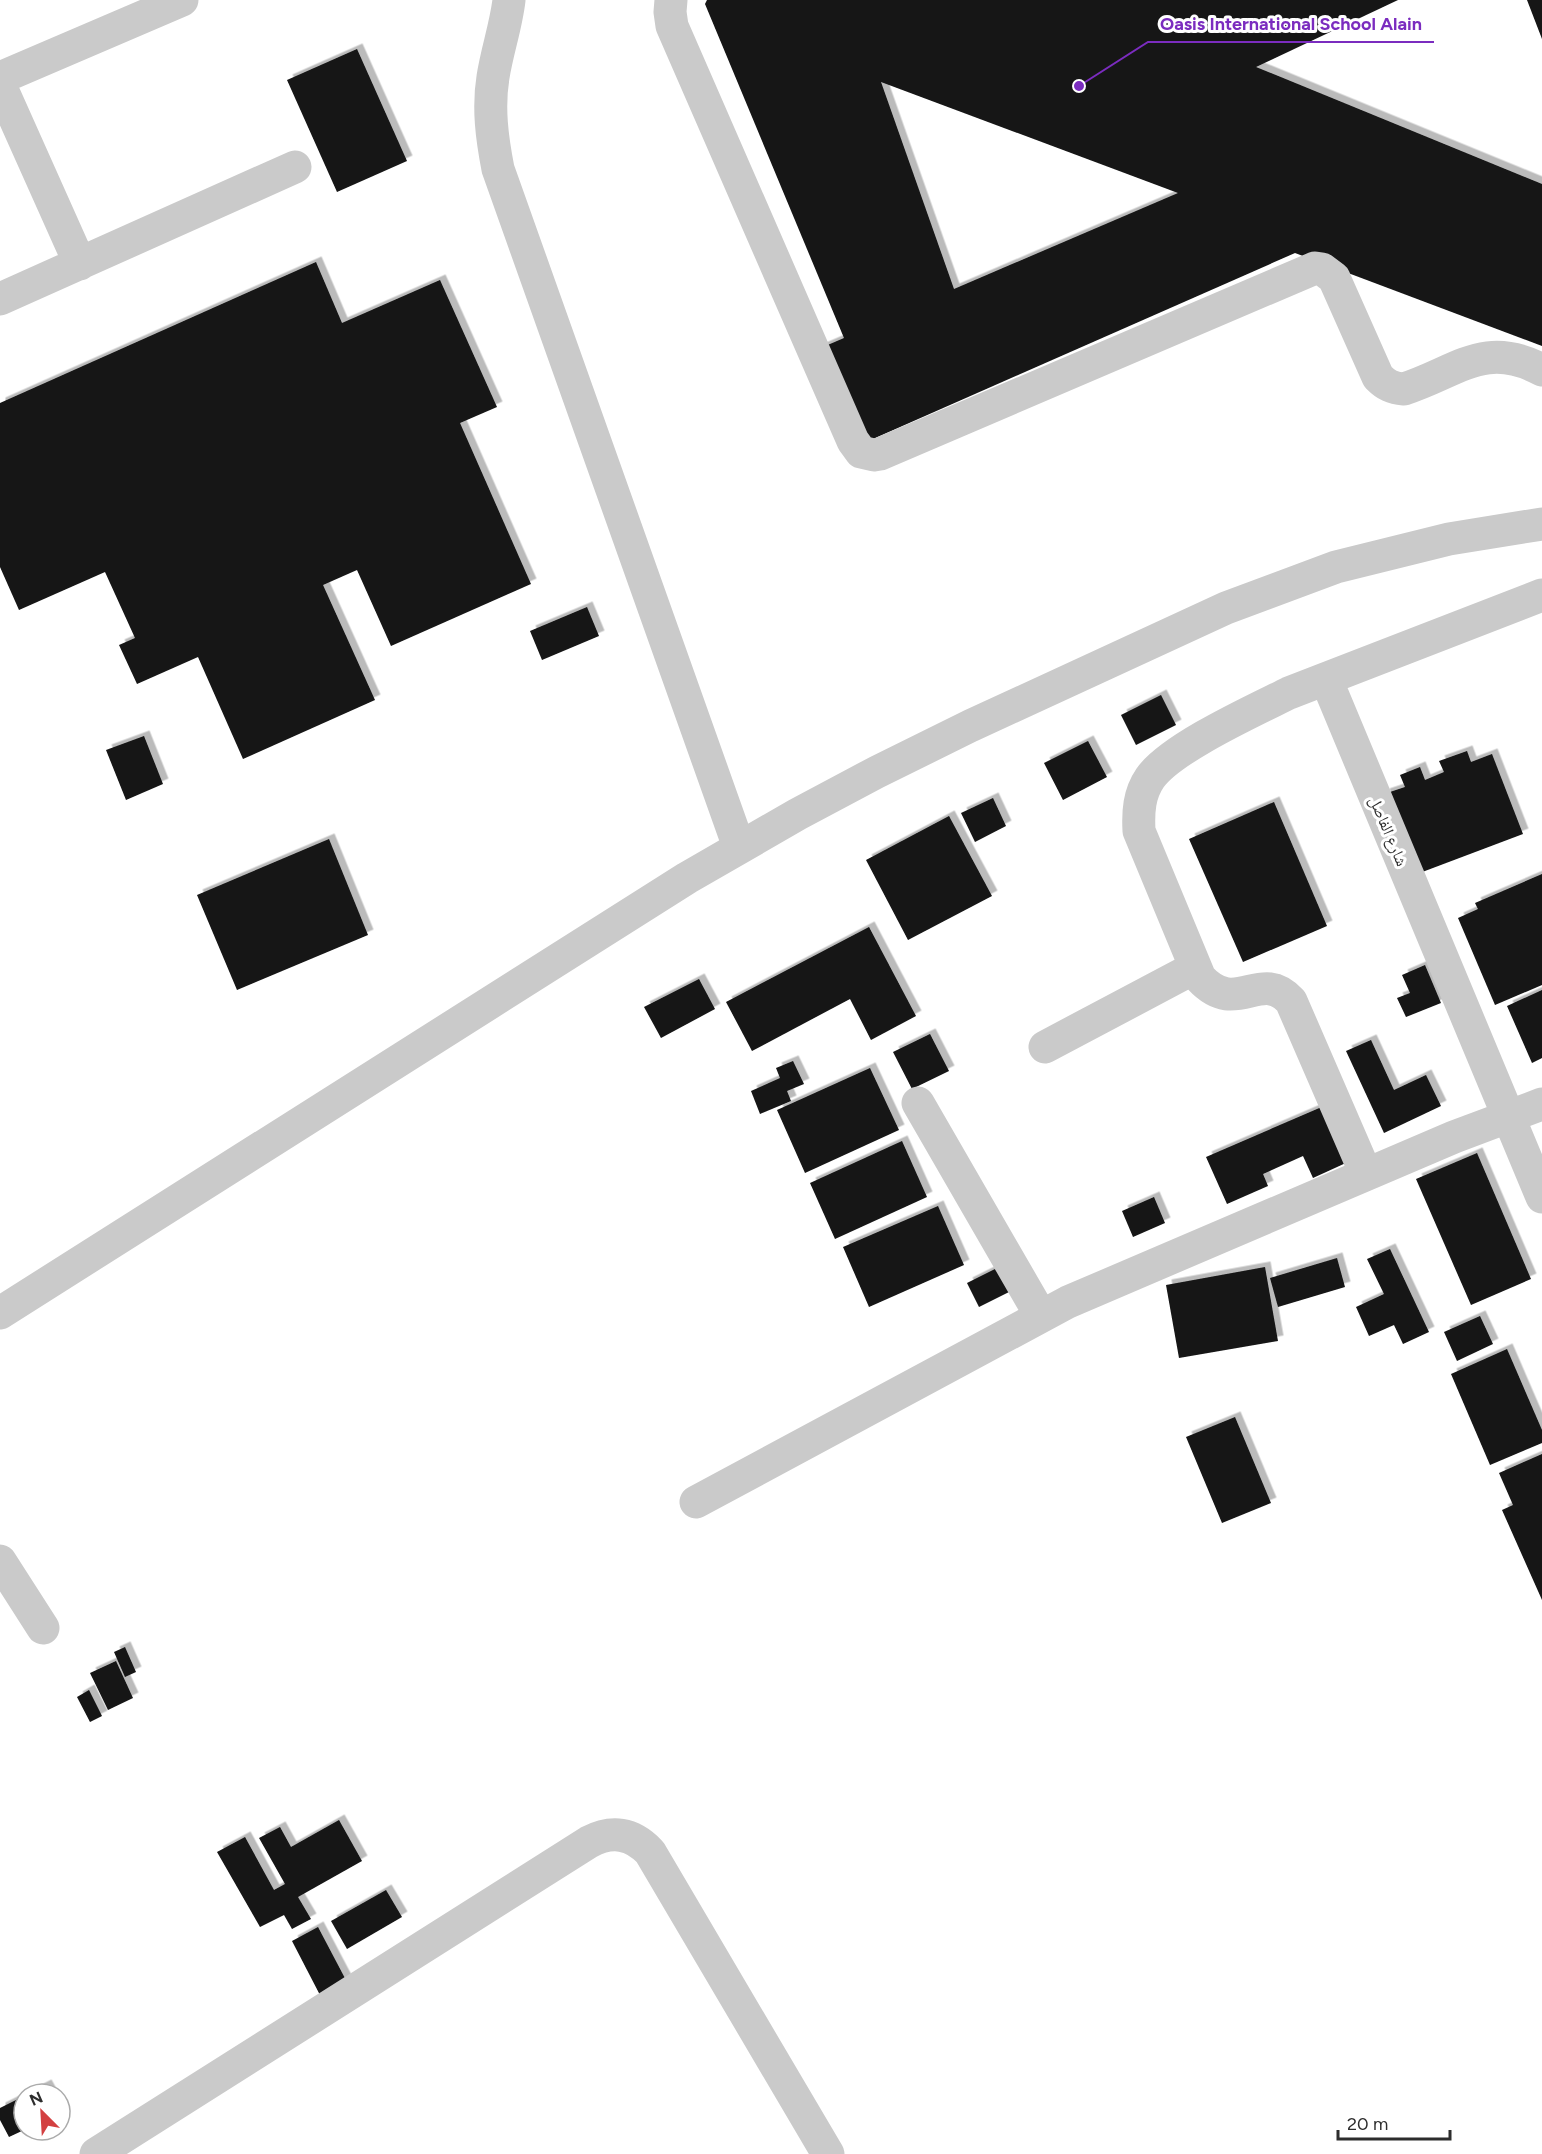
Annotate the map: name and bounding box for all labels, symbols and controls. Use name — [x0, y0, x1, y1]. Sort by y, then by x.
callout: Oasis International School Alain — [1148, 6, 1434, 42]
text: Oasis International School Alain — [1160, 13, 1422, 35]
street label: شارع الفاصل — [1364, 793, 1412, 869]
north arrow — [12, 2082, 72, 2142]
text: N — [27, 2088, 46, 2110]
scale bar — [1338, 2103, 1450, 2141]
text: 20 m — [1347, 2113, 1388, 2135]

